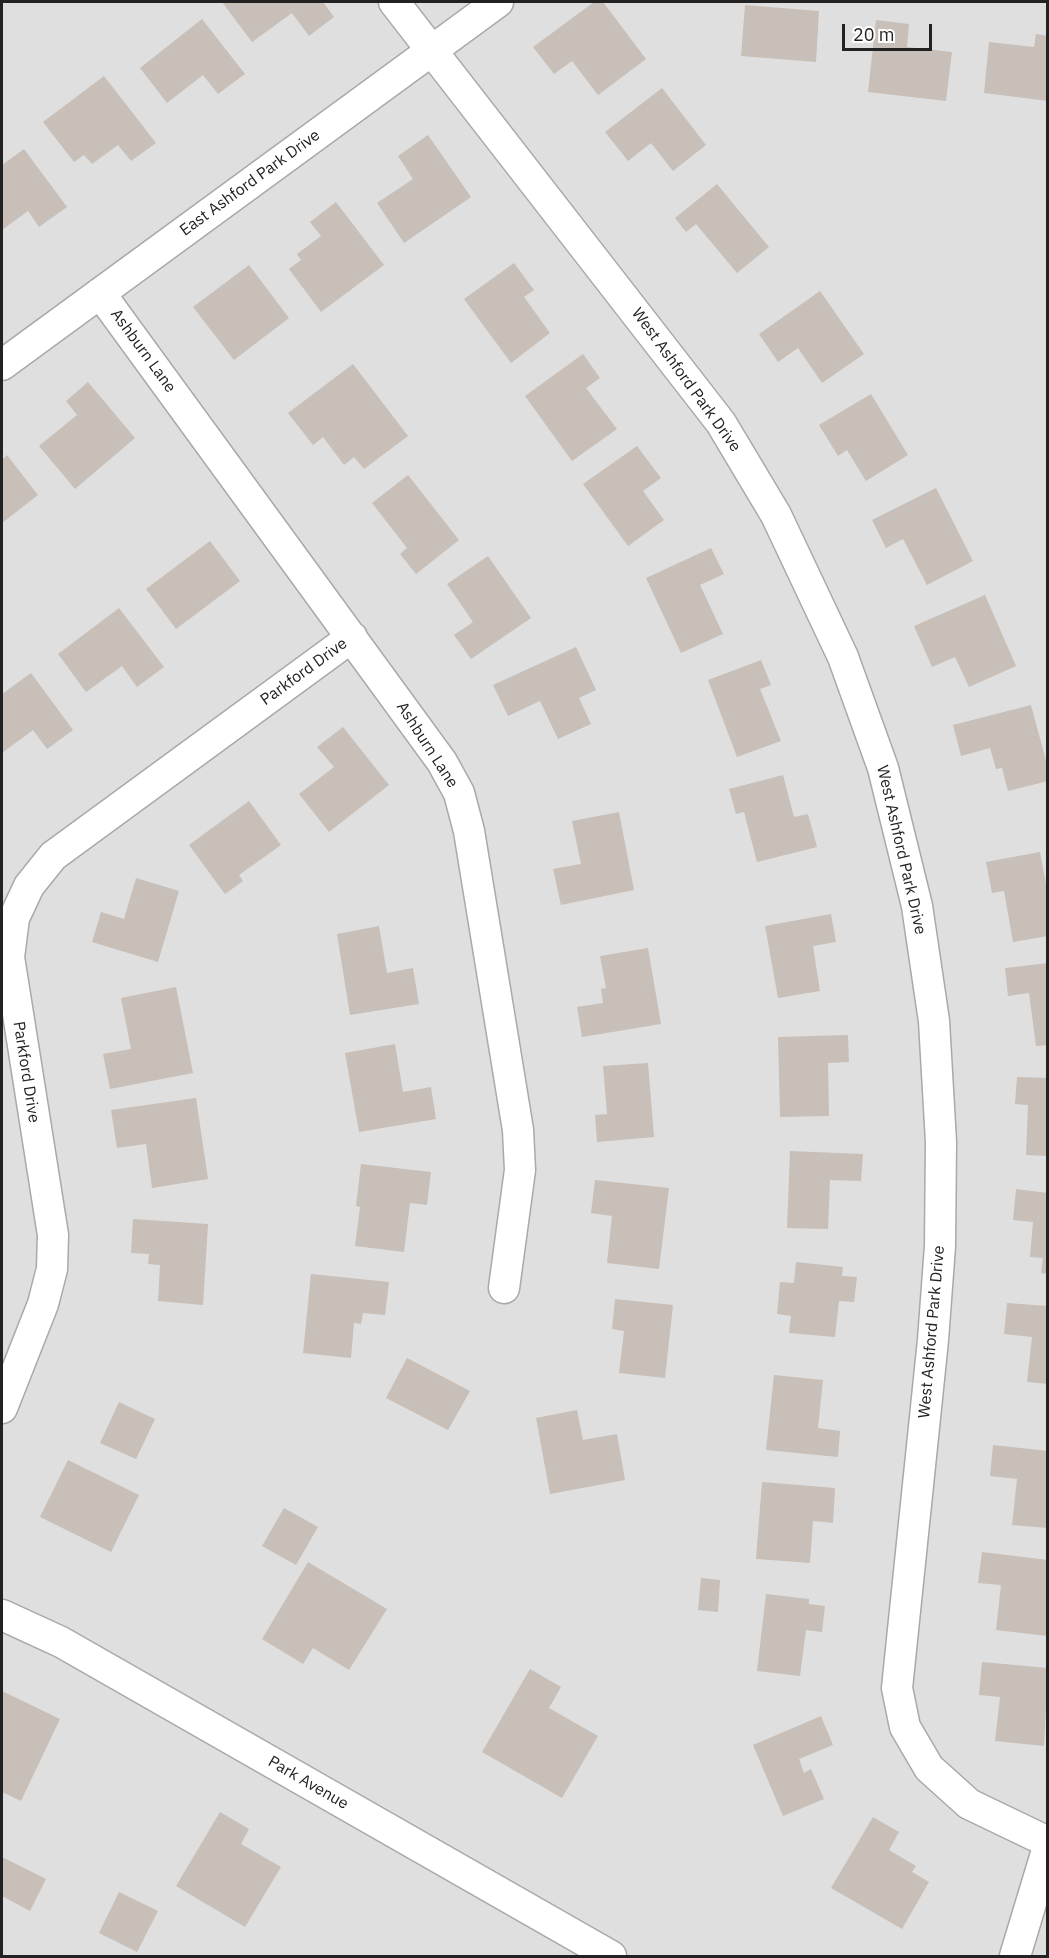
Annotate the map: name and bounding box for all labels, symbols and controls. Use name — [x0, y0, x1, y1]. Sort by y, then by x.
scale bar — [845, 12, 935, 50]
text: 20 m — [853, 23, 895, 46]
street label: East Ashford Park Drive — [176, 126, 324, 240]
street label: West Ashford Park Drive — [627, 304, 745, 456]
street label: Ashburn Lane — [106, 305, 180, 397]
street label: Parkford Drive — [257, 634, 351, 710]
street label: Ashburn Lane — [392, 698, 462, 792]
street label: West Ashford Park Drive — [872, 763, 930, 937]
street label: Parkford Drive — [9, 1020, 43, 1124]
street label: West Ashford Park Drive — [915, 1245, 949, 1419]
street label: Park Avenue — [264, 1752, 352, 1814]

